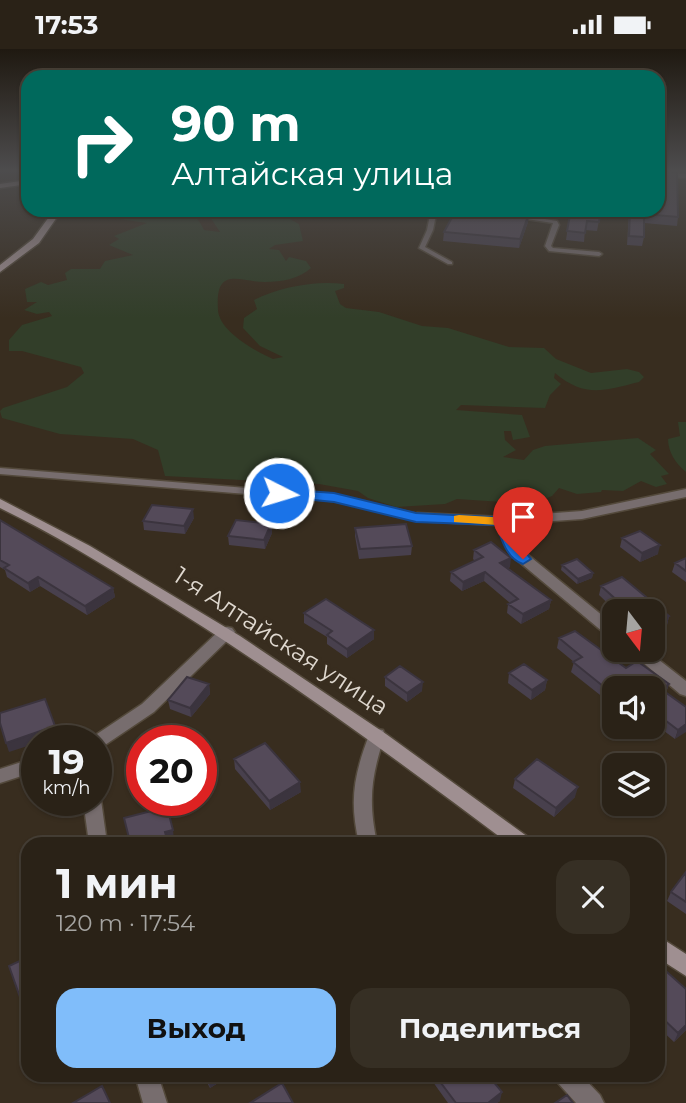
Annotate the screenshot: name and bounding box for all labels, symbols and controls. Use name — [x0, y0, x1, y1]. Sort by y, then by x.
text: 17:53 — [35, 9, 98, 41]
text: 90 m — [171, 94, 301, 153]
icon: right — [56, 98, 147, 189]
text: Алтайская улица — [171, 154, 453, 193]
position arrow — [242, 456, 316, 530]
pin — [493, 487, 553, 559]
icon: arrive — [504, 498, 542, 536]
street label: 1-я Алтайская улица — [169, 560, 394, 721]
north arrow — [602, 599, 665, 661]
map controls — [602, 599, 665, 816]
button: sound — [602, 676, 665, 739]
speed limit sign: 20 — [126, 725, 217, 816]
text: 19 — [48, 740, 85, 783]
button: layers — [602, 753, 665, 816]
text: km/h — [42, 777, 91, 799]
text: 1 мин — [56, 857, 178, 909]
button: close — [556, 860, 630, 934]
text: 120 m · 17:54 — [56, 909, 195, 937]
button: Выход — [56, 988, 336, 1068]
button: Поделиться — [350, 988, 630, 1068]

